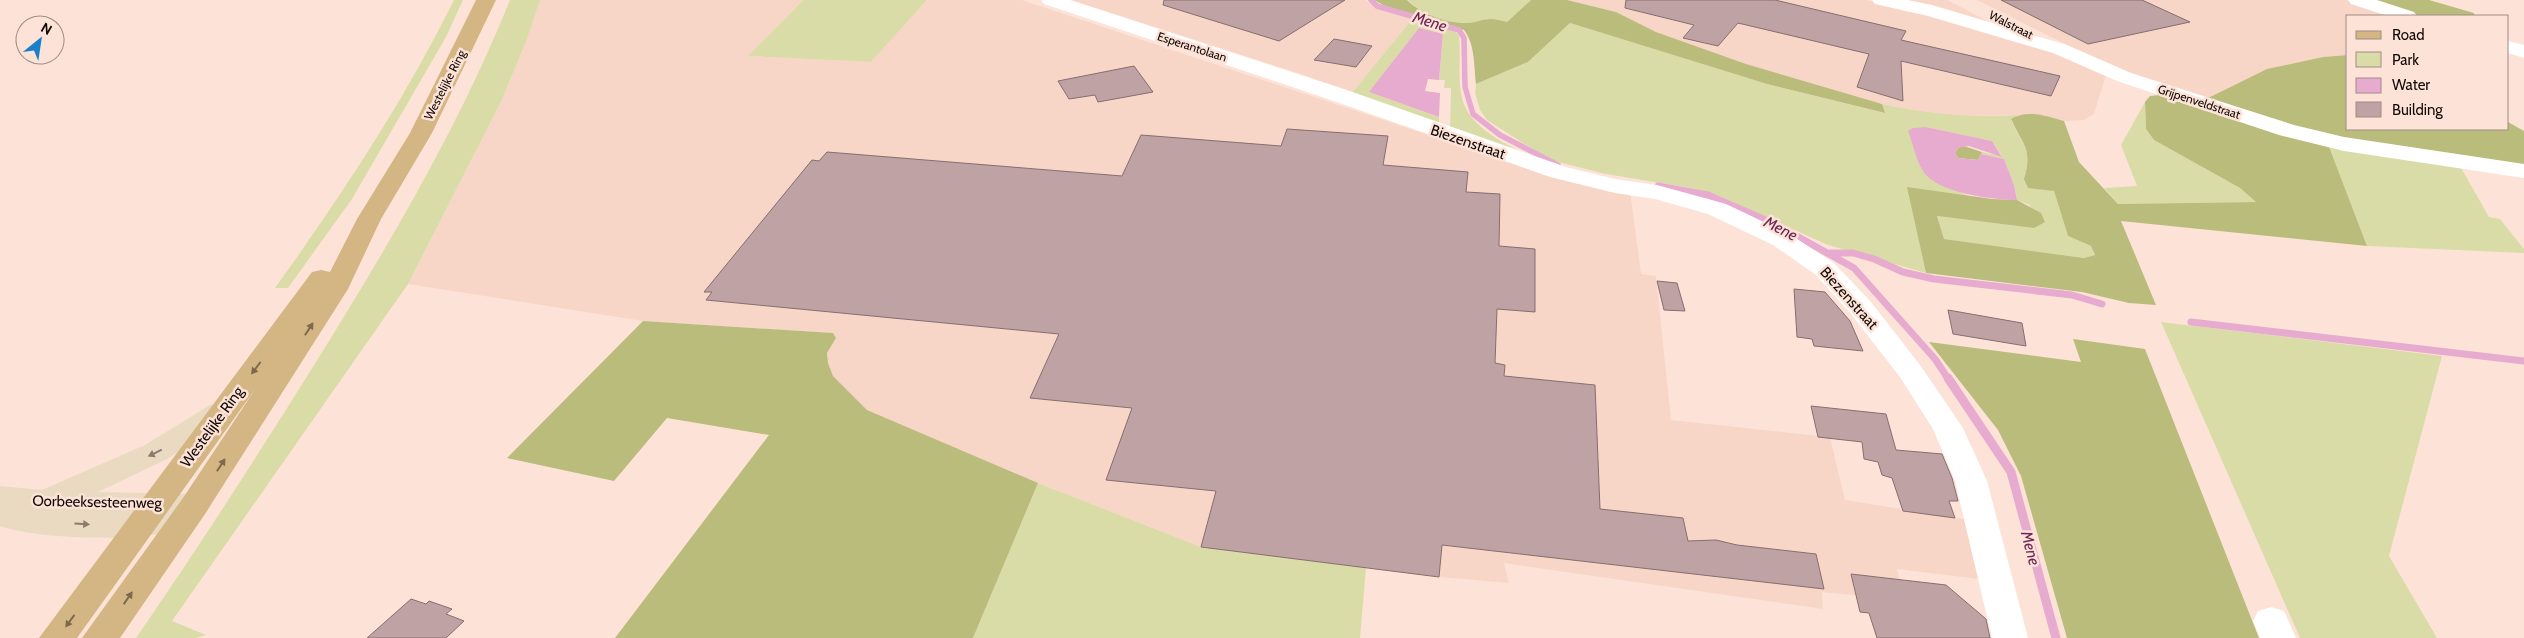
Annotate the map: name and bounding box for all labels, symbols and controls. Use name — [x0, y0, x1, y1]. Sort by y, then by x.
water label: Mene — [1409, 7, 1449, 36]
street label: Walstraat — [1987, 7, 2036, 42]
north arrow — [15, 15, 65, 65]
legend — [2346, 15, 2509, 130]
text: N — [38, 18, 55, 39]
text: Road — [2392, 26, 2425, 44]
street label: Esperantolaan — [1156, 28, 1229, 65]
street label: Westelijke Ring — [421, 46, 469, 122]
text: Park — [2392, 51, 2419, 69]
text: Water — [2392, 76, 2430, 94]
street label: Grijpenveldstraat — [2156, 81, 2242, 122]
text: Building — [2392, 101, 2443, 119]
street label: Biezenstraat — [1428, 121, 1508, 163]
water label: Mene — [1760, 212, 1801, 245]
street label: Biezenstraat — [1816, 263, 1882, 333]
one-way arrow — [304, 322, 314, 335]
one-way arrow — [251, 361, 261, 375]
street label: Westelijke Ring — [177, 383, 248, 471]
one-way arrow — [148, 449, 163, 457]
one-way arrow — [216, 459, 226, 472]
street label: Oorbeeksesteenweg — [32, 492, 162, 512]
one-way arrow — [74, 521, 90, 529]
water label: Mene — [2017, 528, 2044, 567]
one-way arrow — [123, 591, 133, 605]
one-way arrow — [64, 614, 75, 627]

